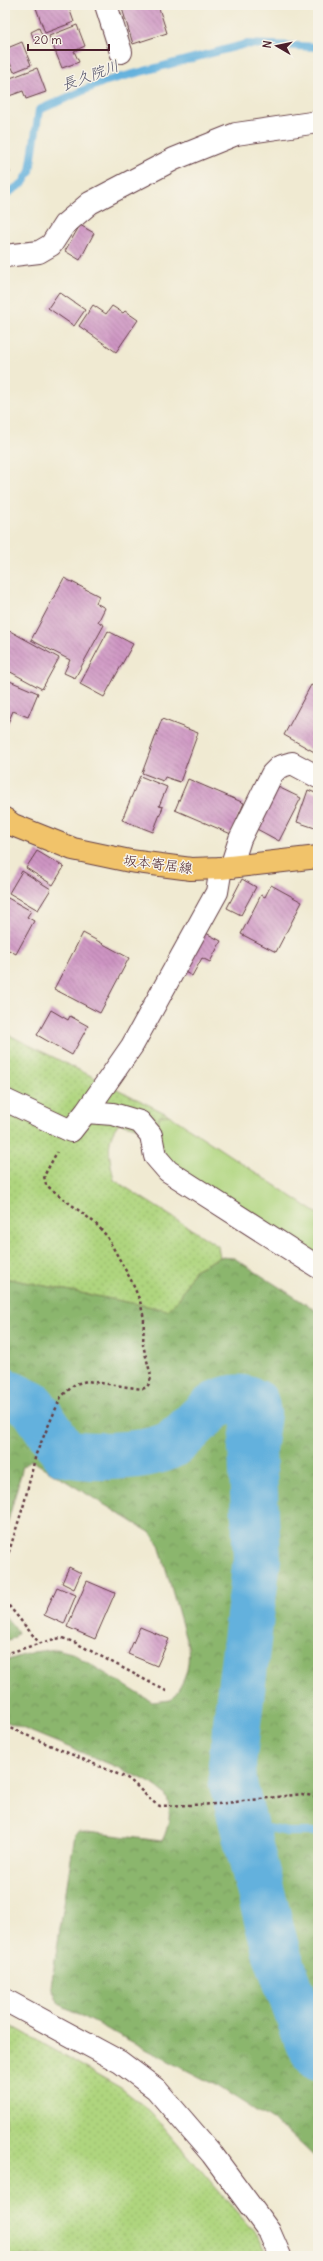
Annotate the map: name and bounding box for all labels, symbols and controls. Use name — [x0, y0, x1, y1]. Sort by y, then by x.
scale bar — [28, 26, 109, 52]
north arrow — [257, 26, 297, 66]
text: 20 m — [34, 32, 62, 47]
text: N — [260, 40, 275, 49]
water label: 長久院川 — [59, 56, 121, 94]
street label: 坂本寄居線 — [122, 851, 194, 877]

